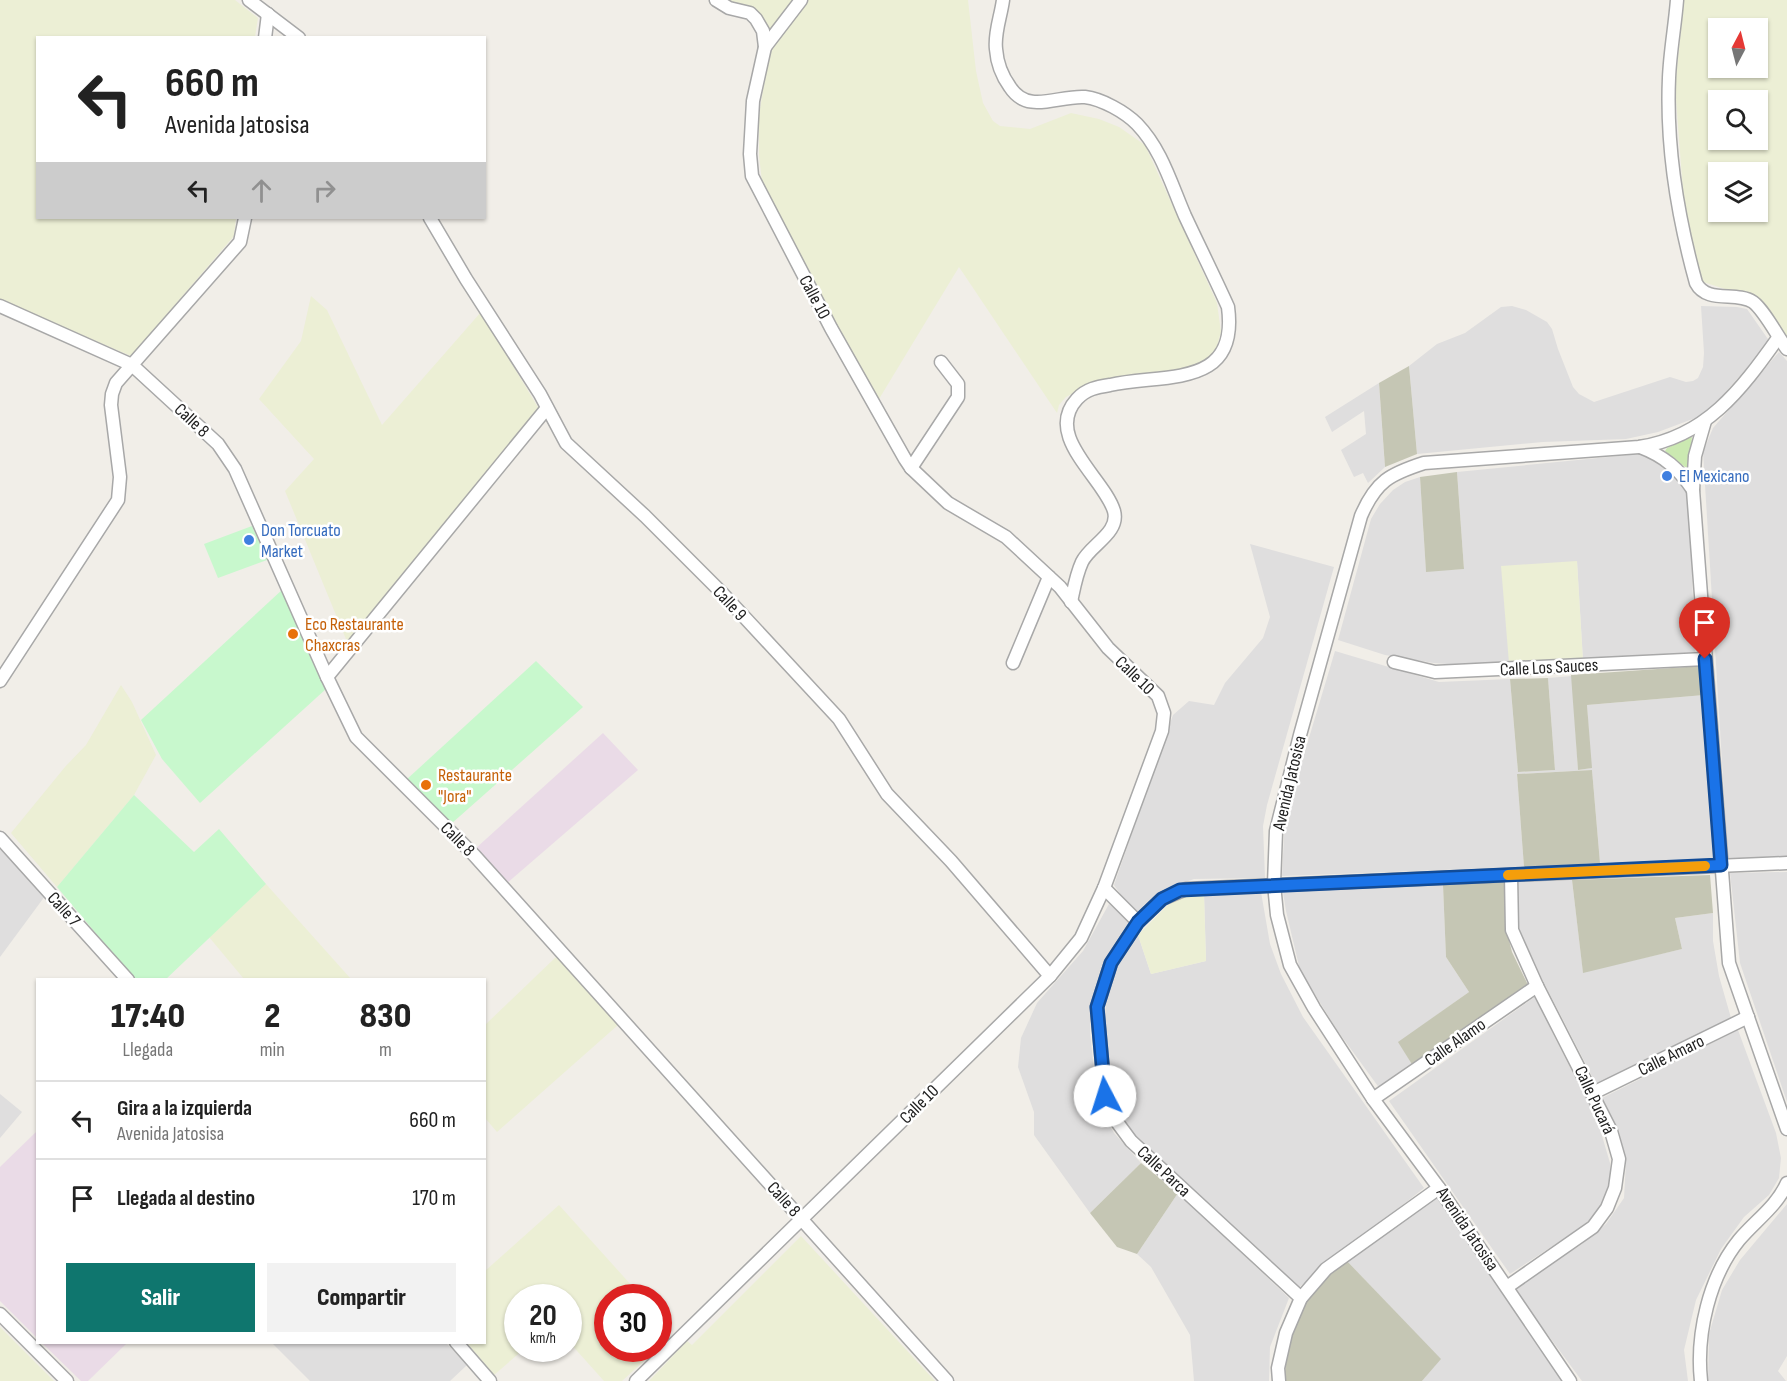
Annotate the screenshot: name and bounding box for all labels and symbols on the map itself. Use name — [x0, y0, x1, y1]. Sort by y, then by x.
north arrow — [1708, 18, 1768, 78]
street label: Calle 10 — [794, 272, 835, 323]
street label: Calle 8 — [170, 399, 214, 442]
place label: El Mexicano — [1679, 466, 1750, 487]
marker: El Mexicano — [1660, 469, 1674, 483]
place label: Don Torcuato Market — [261, 520, 341, 562]
marker: Don Torcuato Market — [242, 533, 256, 547]
street label: Calle 9 — [708, 582, 751, 625]
pin — [1679, 597, 1730, 659]
place label: Eco Restaurante Chaxcras — [305, 614, 404, 656]
marker: Eco Restaurante Chaxcras — [286, 627, 300, 641]
street label: Calle 10 — [1111, 652, 1159, 699]
street label: Calle Los Sauces — [1499, 654, 1599, 681]
street label: Avenida Jatosisa — [1268, 734, 1311, 833]
place label: Restaurante "Jora" — [438, 765, 512, 807]
marker: Restaurante "Jora" — [419, 778, 433, 792]
street label: Calle 8 — [436, 818, 479, 861]
street label: Calle 7 — [43, 888, 85, 932]
street label: Calle Alamo — [1421, 1014, 1490, 1071]
street label: Calle Amaro — [1635, 1030, 1708, 1080]
street label: Calle Pucará — [1570, 1063, 1620, 1138]
position arrow — [1073, 1064, 1137, 1128]
street label: Calle 10 — [895, 1080, 943, 1128]
street label: Calle Parca — [1133, 1141, 1195, 1201]
street label: Calle 8 — [762, 1177, 805, 1221]
street label: Avenida Jatosisa — [1431, 1183, 1503, 1275]
speed limit sign: 30 — [594, 1284, 672, 1362]

